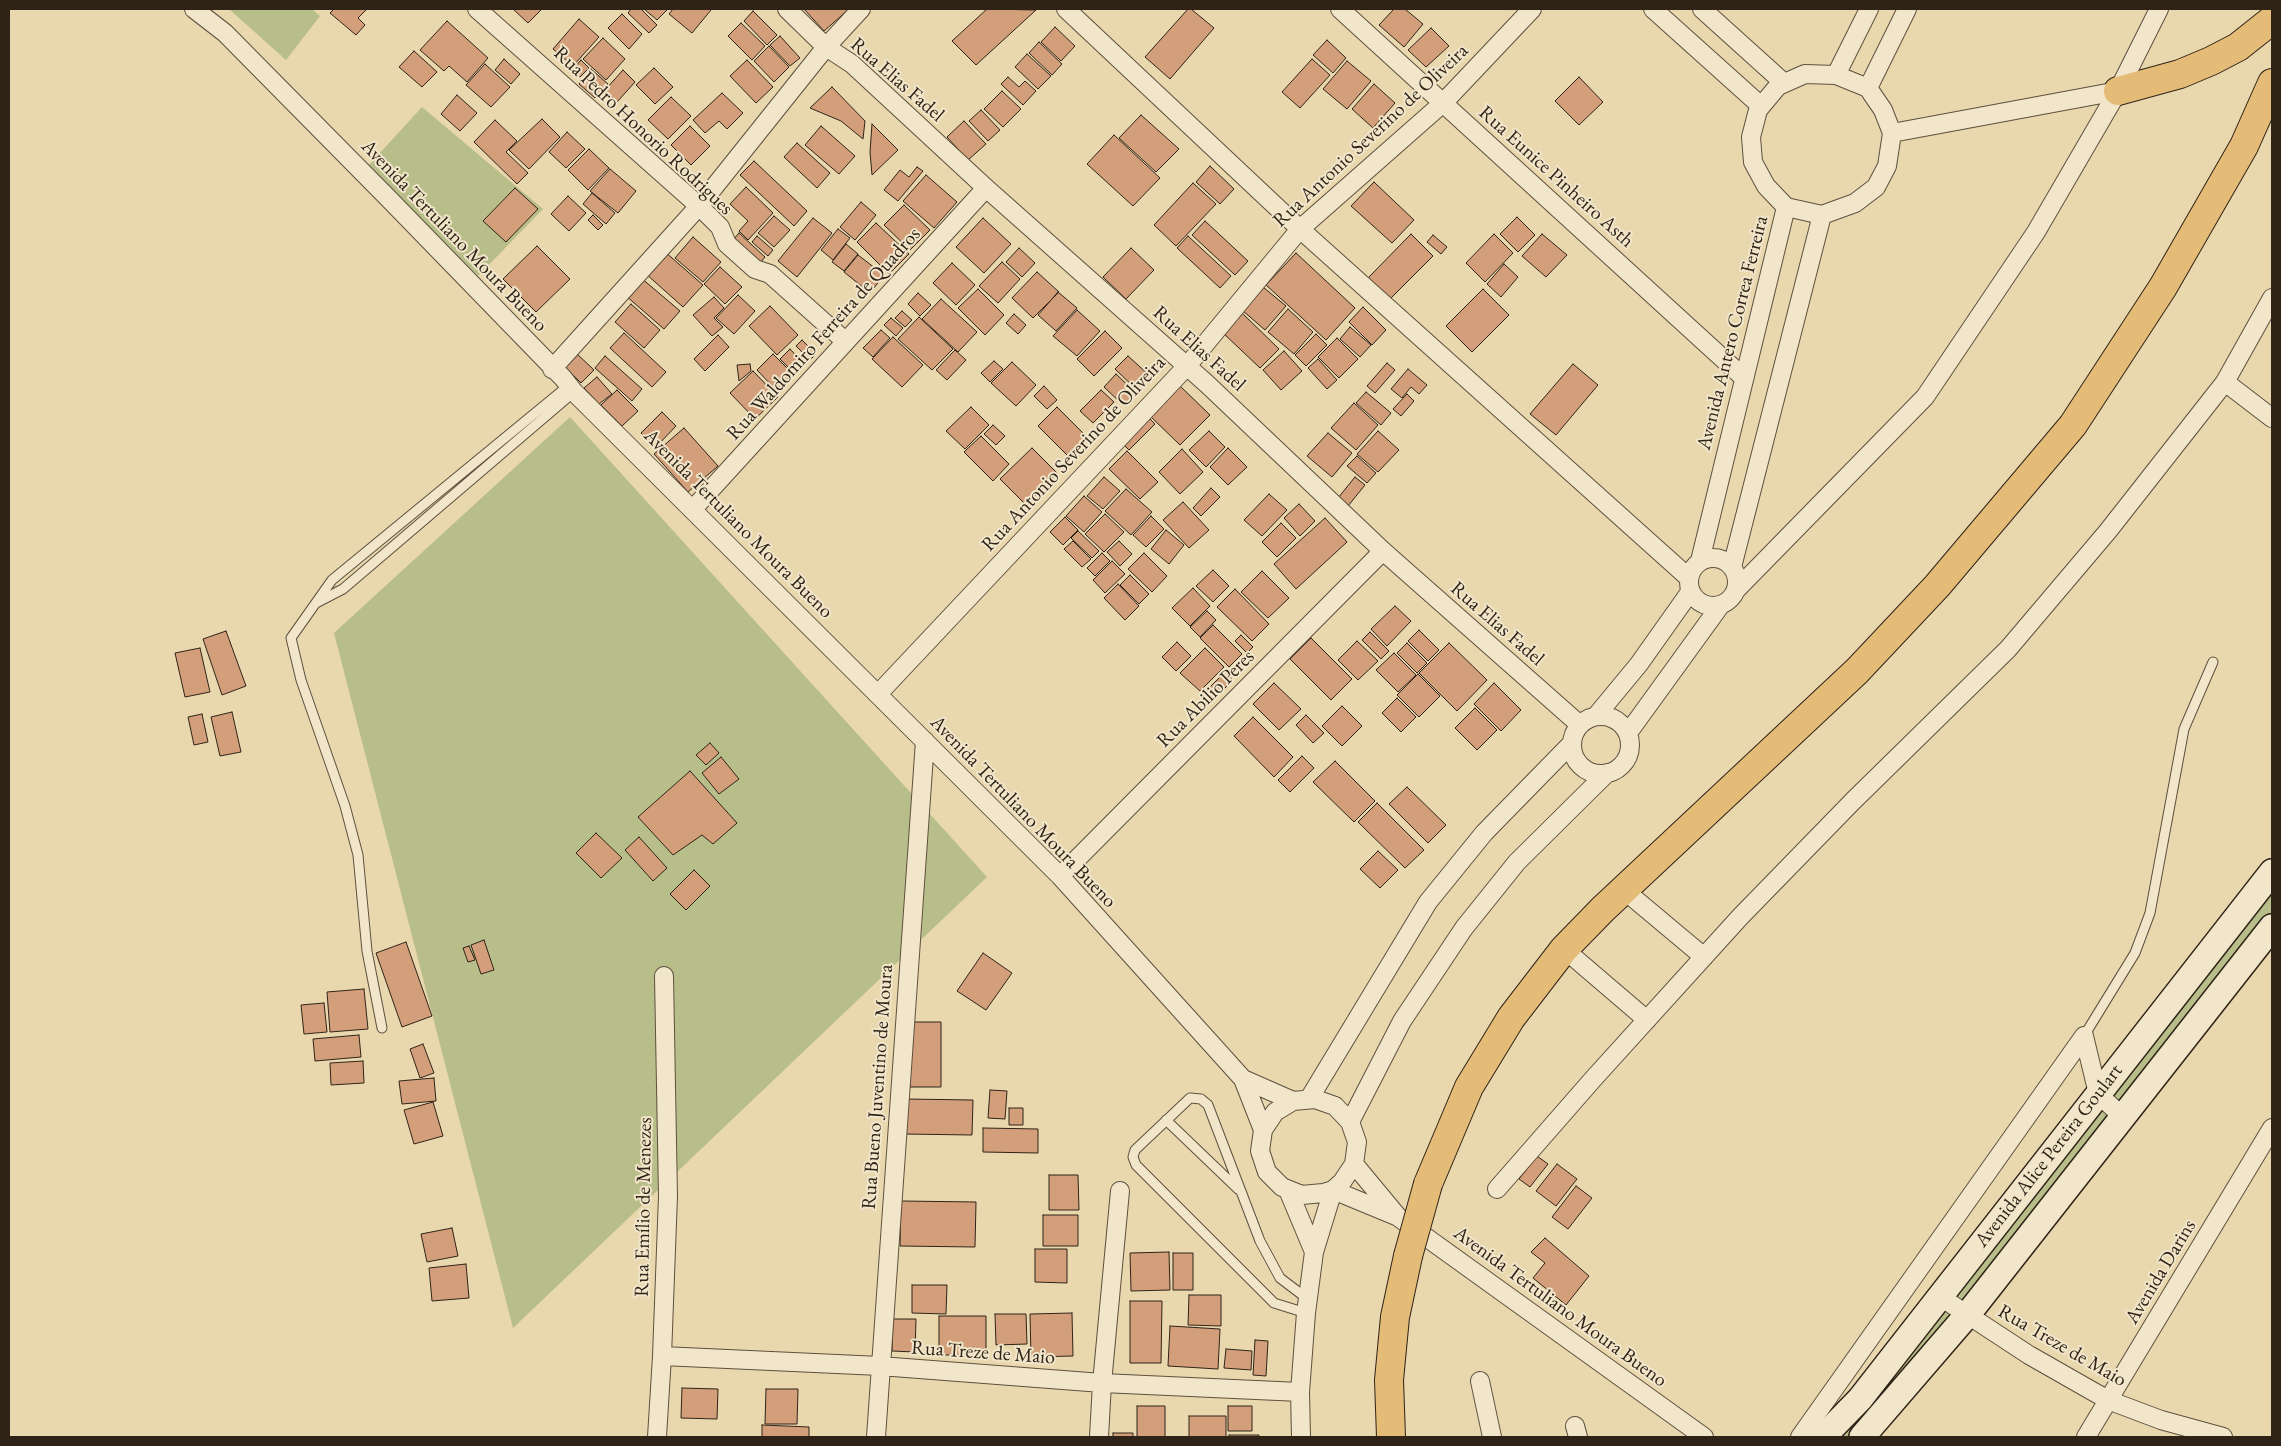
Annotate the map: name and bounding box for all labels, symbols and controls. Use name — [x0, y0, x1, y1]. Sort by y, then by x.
street label: Rua Elias Fadel — [845, 33, 949, 127]
street label: Rua Antonio Severino de Oliveira — [1268, 39, 1474, 233]
street label: Rua Pedro Honorio Rodrigues — [548, 42, 738, 220]
street label: Rua Eunice Pinheiro Asth — [1473, 101, 1639, 253]
street label: Avenida Tertuliano Moura Bueno — [356, 135, 552, 337]
street label: Avenida Antero Correa Ferreira — [1692, 213, 1774, 453]
street label: Rua Waldomiro Ferreira de Quadros — [722, 223, 926, 445]
street label: Rua Elias Fadel — [1148, 301, 1250, 397]
street label: Rua Antonio Severino de Oliveira — [977, 351, 1171, 557]
street label: Avenida Tertuliano Moura Bueno — [638, 424, 838, 624]
street label: Rua Elias Fadel — [1445, 577, 1549, 671]
street label: Rua Abilio Peres — [1152, 645, 1260, 753]
street label: Avenida Tertuliano Moura Bueno — [925, 711, 1121, 913]
street label: Rua Bueno Juventino de Moura — [857, 964, 899, 1210]
street label: Avenida Alice Pereira Goulart — [1970, 1060, 2128, 1252]
street label: Rua Emílio de Menezes — [630, 1117, 658, 1297]
street label: Avenida Darins — [2120, 1215, 2202, 1329]
street label: Avenida Tertuliano Moura Bueno — [1449, 1221, 1671, 1393]
street label: Rua Treze de Maio — [1994, 1300, 2130, 1392]
street label: Rua Treze de Maio — [910, 1336, 1056, 1370]

